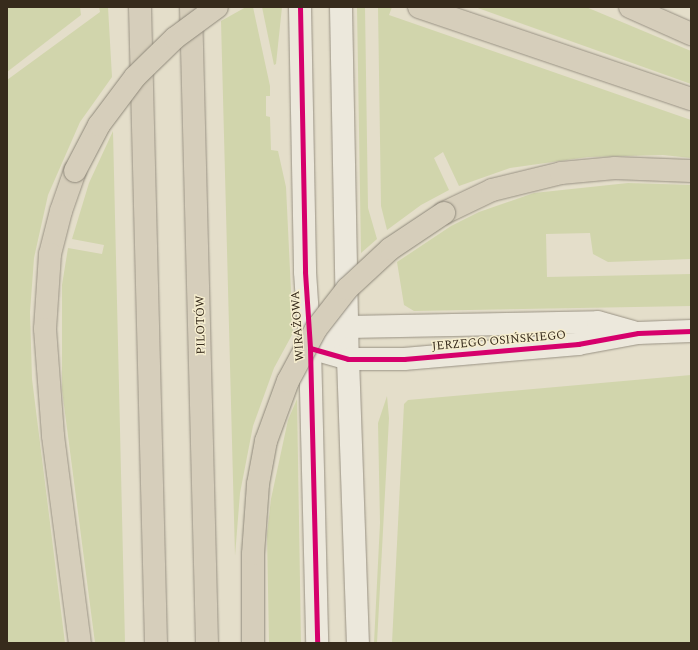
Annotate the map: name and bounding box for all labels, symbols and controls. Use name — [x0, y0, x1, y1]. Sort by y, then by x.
street label: WIRAŻOWA — [288, 290, 308, 362]
street label: PILOTÓW — [193, 295, 209, 355]
street label: JERZEGO OSIŃSKIEGO — [431, 328, 567, 354]

